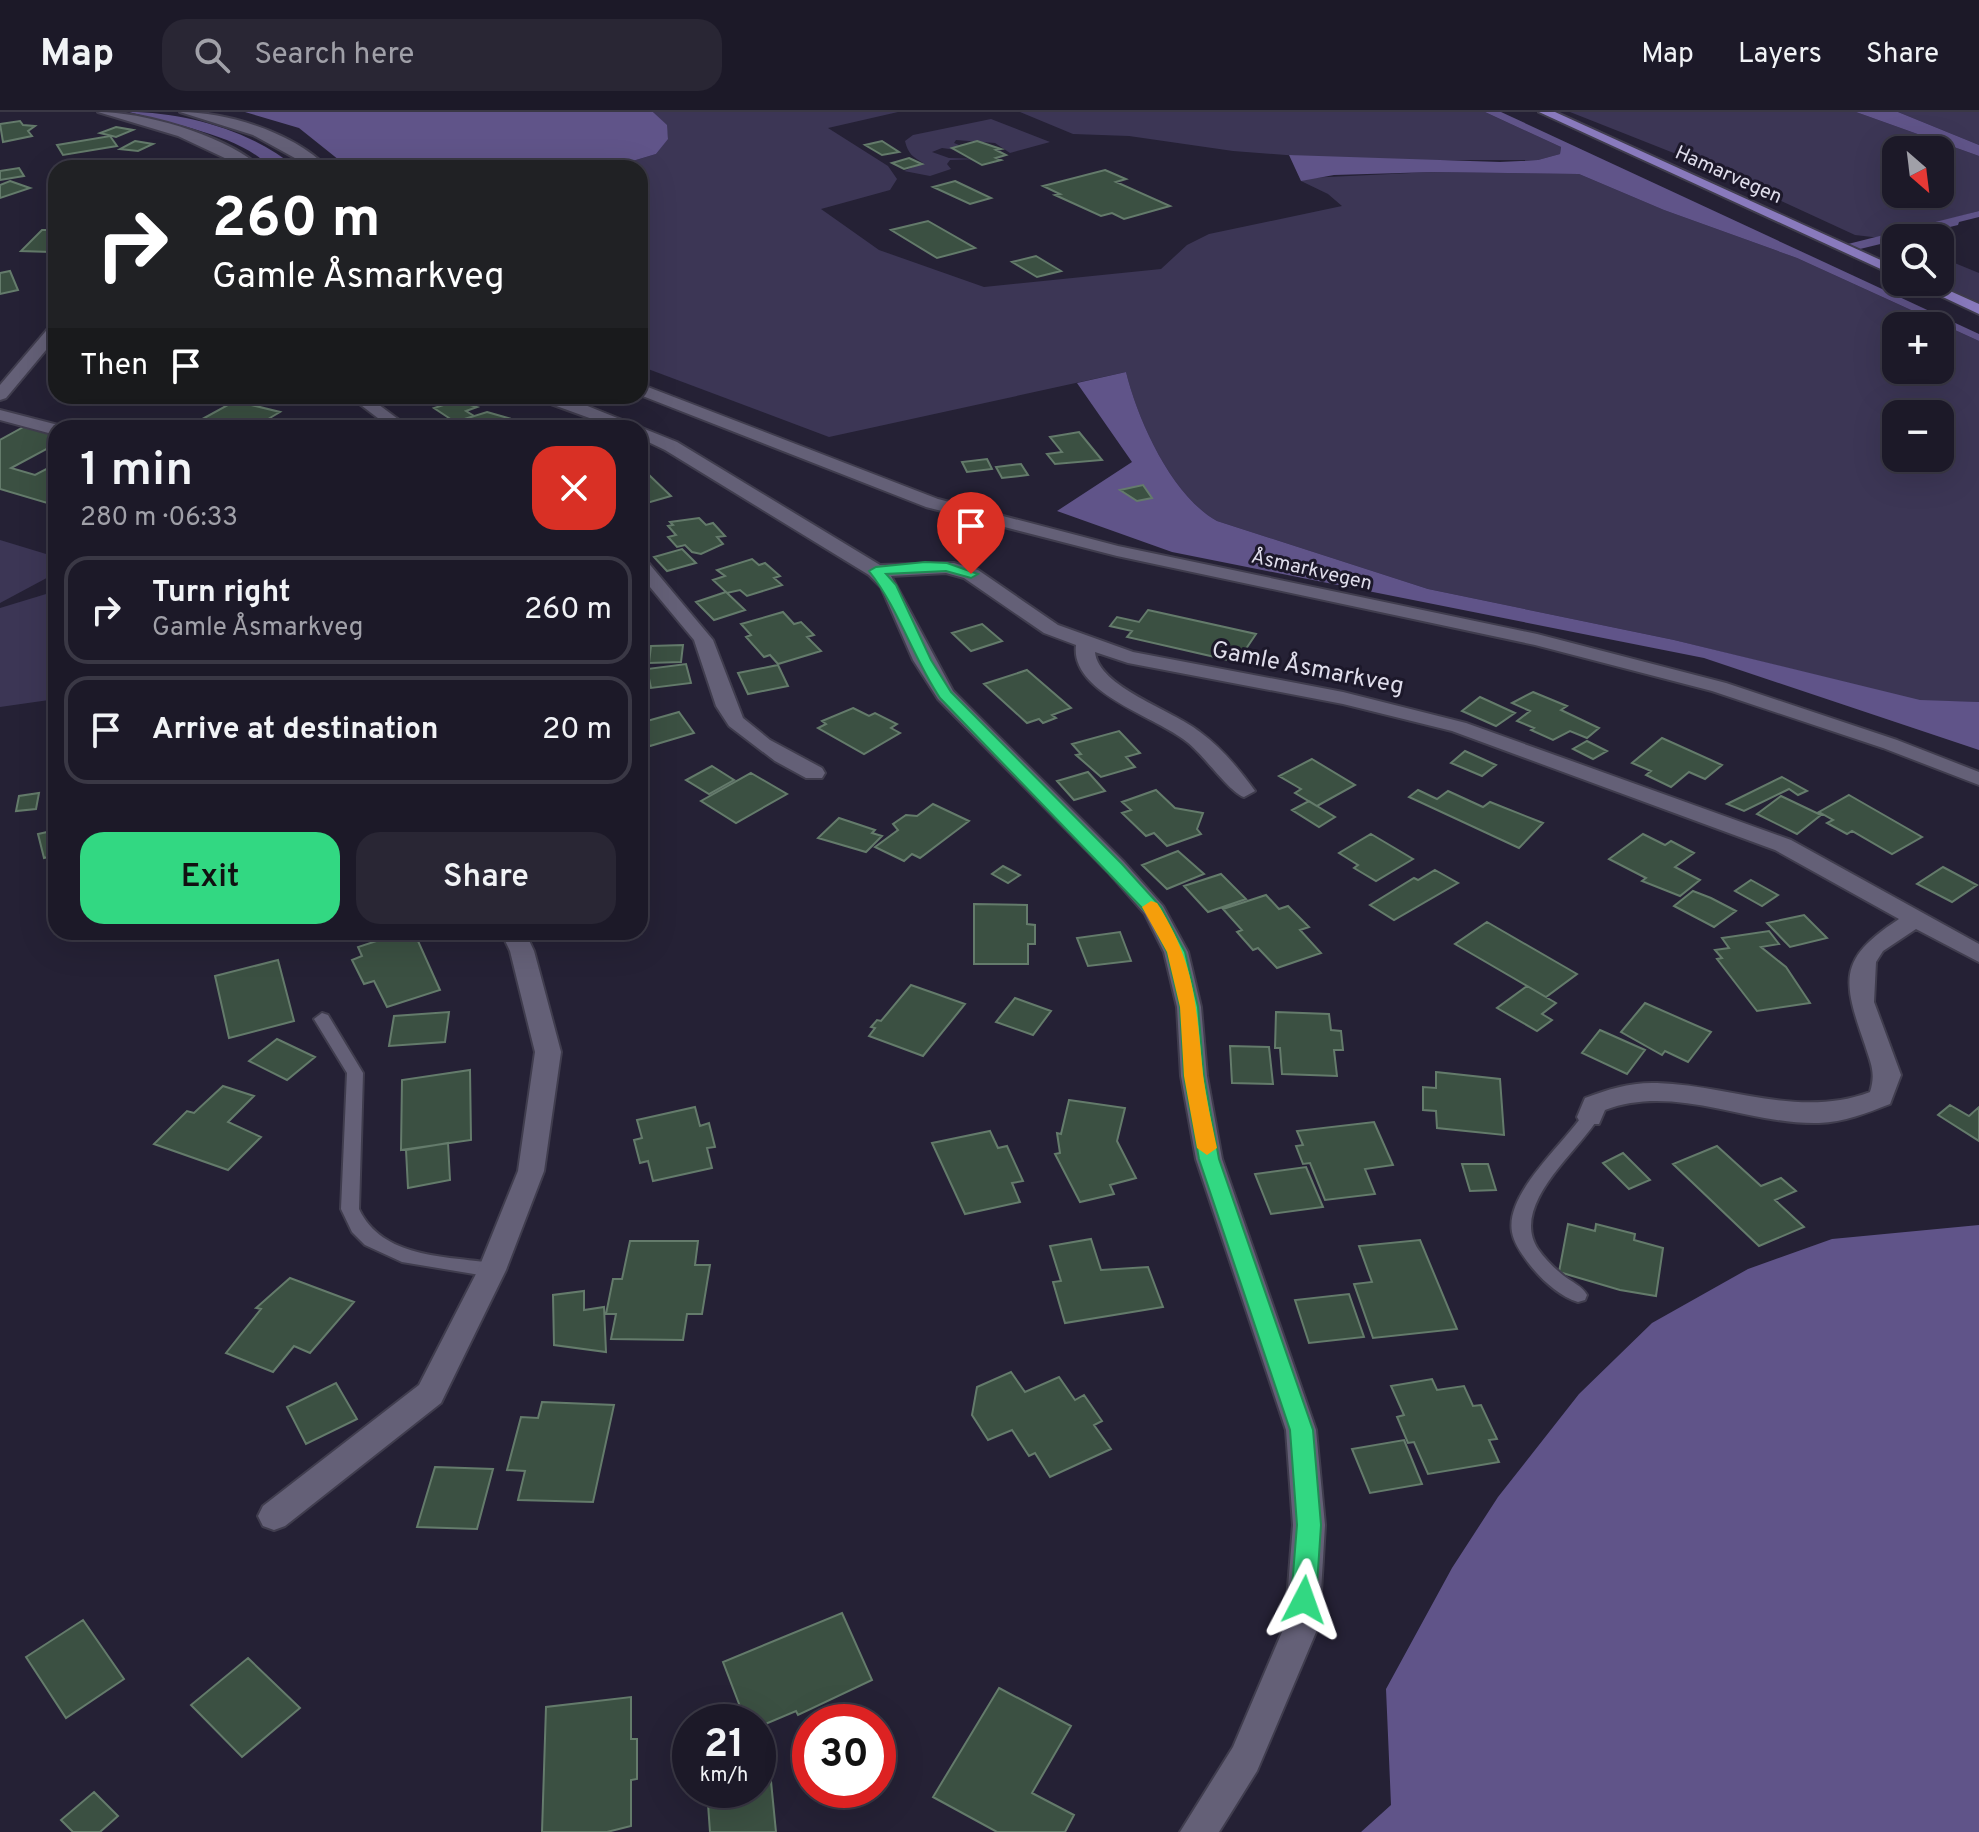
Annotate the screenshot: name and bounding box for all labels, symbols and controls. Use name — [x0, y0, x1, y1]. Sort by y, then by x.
search box — [162, 19, 722, 91]
text: Map — [40, 31, 114, 80]
icon: search — [190, 33, 234, 77]
text: Search here — [254, 37, 414, 74]
text: Map — [1641, 37, 1694, 73]
text: Layers — [1738, 37, 1822, 73]
text: Share — [1866, 37, 1939, 73]
north arrow — [1882, 136, 1954, 208]
map controls — [1882, 136, 1954, 472]
street label: Hamarvegen — [1671, 141, 1786, 211]
text: 260 m — [212, 186, 381, 256]
icon: right — [80, 192, 184, 296]
button: search — [1882, 224, 1954, 296]
text: Gamle Åsmarkveg — [212, 255, 505, 301]
button: + — [1882, 312, 1954, 384]
icon: arrive — [164, 344, 208, 388]
text: Then — [80, 348, 148, 385]
button: − — [1882, 400, 1954, 472]
text: 1 min — [80, 442, 193, 502]
button: close — [532, 446, 616, 530]
pin — [937, 492, 1005, 574]
text: 280 m · 06:33 — [80, 502, 238, 535]
icon: arrive — [949, 504, 993, 548]
street label: Åsmarkvegen — [1249, 543, 1375, 597]
text: Turn right — [152, 575, 290, 612]
icon: right — [84, 588, 128, 632]
text: 260 m — [524, 592, 612, 629]
text: Gamle Åsmarkveg — [152, 612, 363, 645]
street label: Gamle Åsmarkveg — [1209, 635, 1406, 702]
icon: arrive — [84, 708, 128, 752]
text: Arrive at destination — [152, 712, 438, 749]
text: 20 m — [542, 712, 612, 749]
button: Exit — [80, 832, 340, 924]
button: Share — [356, 832, 616, 924]
position arrow — [1262, 1558, 1346, 1642]
speed limit sign: 30 — [792, 1704, 896, 1808]
text: 21 — [704, 1721, 744, 1771]
text: km/h — [700, 1763, 748, 1789]

